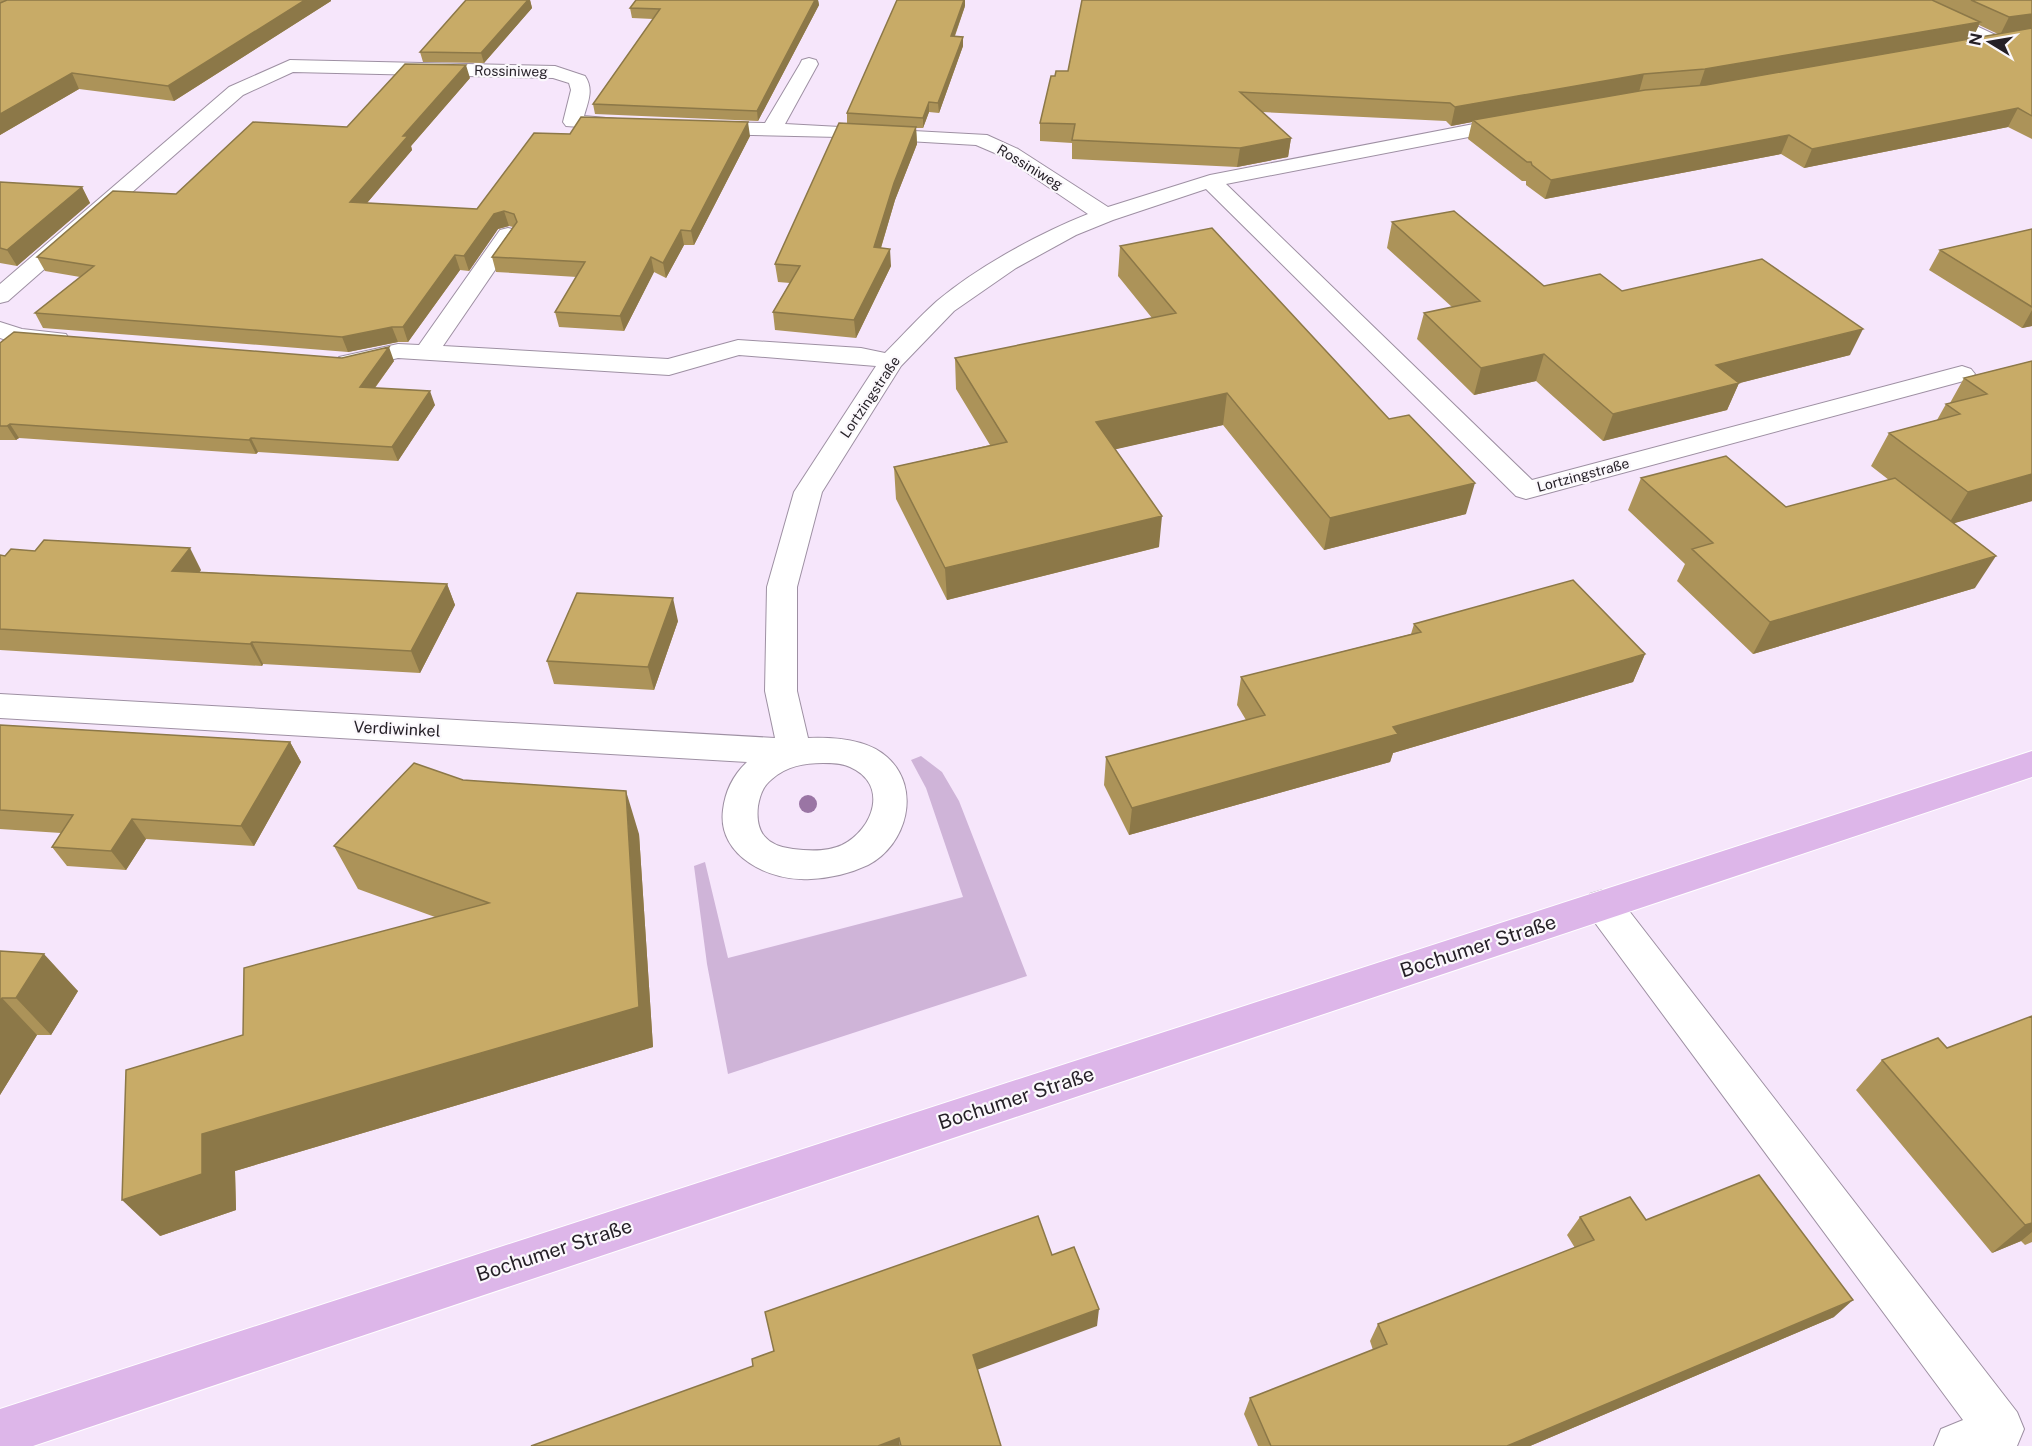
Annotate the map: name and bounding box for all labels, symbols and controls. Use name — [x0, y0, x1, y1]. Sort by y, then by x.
north arrow — [1960, 12, 2020, 72]
text: N — [1965, 31, 1986, 47]
street label: Rossiniweg — [474, 62, 548, 80]
street label: Rossiniweg — [994, 141, 1066, 193]
street label: Lortzingstraße — [837, 353, 903, 441]
street label: Lortzingstraße — [1535, 455, 1631, 495]
street label: Verdiwinkel — [353, 717, 441, 741]
street label: Bochumer Straße — [1397, 909, 1559, 983]
street label: Bochumer Straße — [935, 1061, 1097, 1135]
street label: Bochumer Straße — [473, 1213, 635, 1287]

